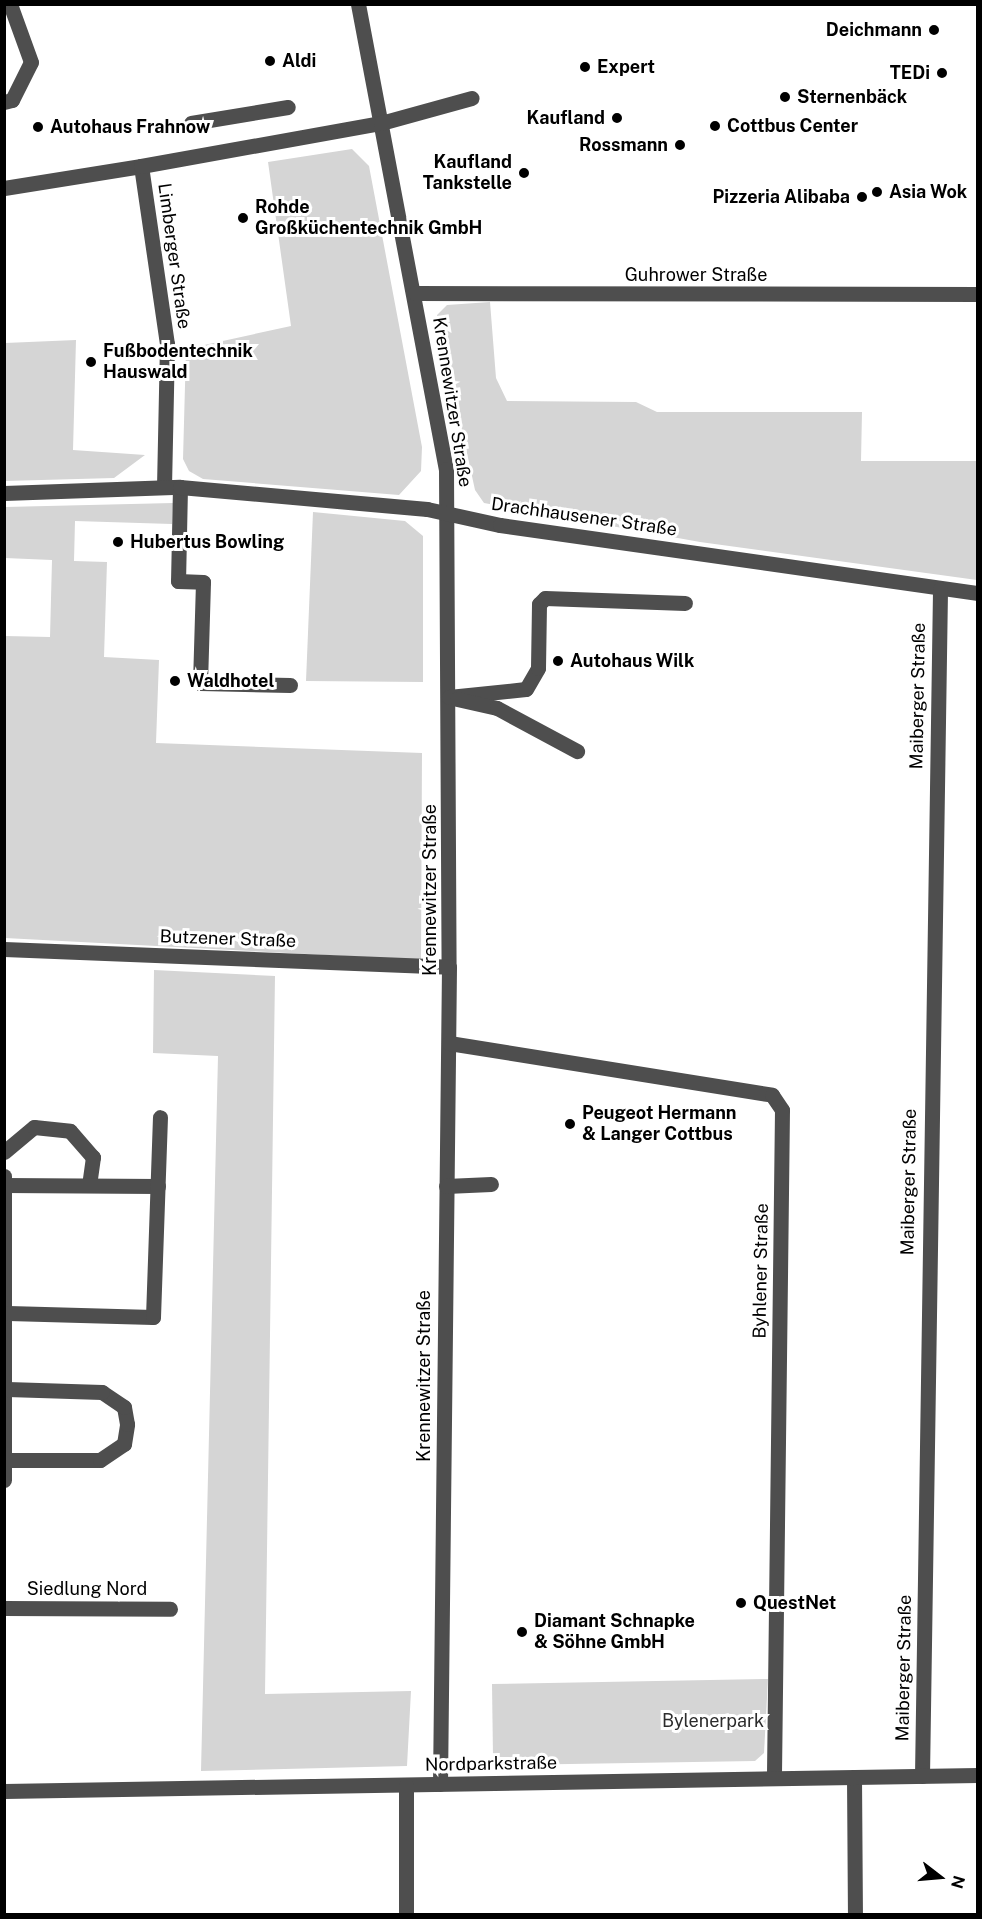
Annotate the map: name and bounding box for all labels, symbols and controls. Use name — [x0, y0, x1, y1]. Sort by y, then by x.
place label: Deichmann — [826, 19, 922, 41]
marker: Deichmann — [927, 23, 941, 37]
place label: Aldi — [282, 50, 316, 72]
marker: Aldi — [263, 54, 277, 68]
place label: Expert — [597, 56, 655, 78]
marker: Expert — [578, 60, 592, 74]
place label: TEDi — [890, 62, 930, 84]
marker: TEDi — [935, 66, 949, 80]
place label: Sternenbäck — [797, 86, 907, 108]
marker: Sternenbäck — [778, 90, 792, 104]
place label: Kaufland — [527, 107, 605, 129]
marker: Kaufland — [610, 111, 624, 125]
place label: Cottbus Center — [727, 115, 858, 137]
place label: Autohaus Frahnow — [50, 116, 210, 138]
marker: Cottbus Center — [708, 119, 722, 133]
marker: Autohaus Frahnow — [31, 120, 45, 134]
place label: Rossmann — [579, 134, 668, 156]
marker: Rossmann — [673, 138, 687, 152]
place label: Kaufland Tankstelle — [423, 152, 512, 195]
marker: Kaufland Tankstelle — [517, 166, 531, 180]
place label: Asia Wok — [889, 181, 968, 203]
street label: Limberger Straße — [153, 182, 195, 330]
marker: Asia Wok — [870, 185, 884, 199]
place label: Pizzeria Alibaba — [713, 186, 850, 208]
marker: Pizzeria Alibaba — [855, 190, 869, 204]
place label: Rohde Großküchentechnik GmbH — [255, 197, 482, 240]
marker: Rohde Großküchentechnik GmbH — [236, 211, 250, 225]
street label: Guhrower Straße — [625, 264, 767, 286]
street label: Krennewitzer Straße — [428, 315, 476, 489]
place label: Fußbodentechnik Hauswald — [103, 341, 253, 384]
marker: Fußbodentechnik Hauswald — [84, 355, 98, 369]
street label: Drachhausener Straße — [490, 493, 678, 541]
place label: Hubertus Bowling — [130, 531, 284, 553]
marker: Hubertus Bowling — [111, 535, 125, 549]
street label: Maiberger Straße — [906, 622, 930, 770]
place label: Autohaus Wilk — [570, 650, 695, 672]
marker: Autohaus Wilk — [551, 654, 565, 668]
place label: Waldhotel — [187, 670, 274, 692]
marker: Waldhotel — [168, 674, 182, 688]
street label: Krennewitzer Straße — [419, 804, 441, 976]
street label: Butzener Straße — [159, 926, 297, 952]
place label: Peugeot Hermann & Langer Cottbus — [582, 1103, 736, 1146]
street label: Maiberger Straße — [897, 1108, 921, 1256]
marker: Peugeot Hermann & Langer Cottbus — [563, 1117, 577, 1131]
street label: Byhlener Straße — [749, 1203, 773, 1339]
street label: Krennewitzer Straße — [413, 1290, 435, 1462]
street label: Siedlung Nord — [27, 1578, 147, 1600]
place label: QuestNet — [753, 1592, 836, 1614]
street label: Maiberger Straße — [892, 1594, 916, 1742]
marker: QuestNet — [734, 1596, 748, 1610]
place label: Diamant Schnapke & Söhne GmbH — [534, 1611, 695, 1654]
marker: Diamant Schnapke & Söhne GmbH — [515, 1625, 529, 1639]
park label: Bylenerpark — [662, 1710, 764, 1732]
street label: Nordparkstraße — [425, 1752, 557, 1776]
north arrow — [910, 1847, 970, 1907]
text: N — [947, 1873, 969, 1891]

